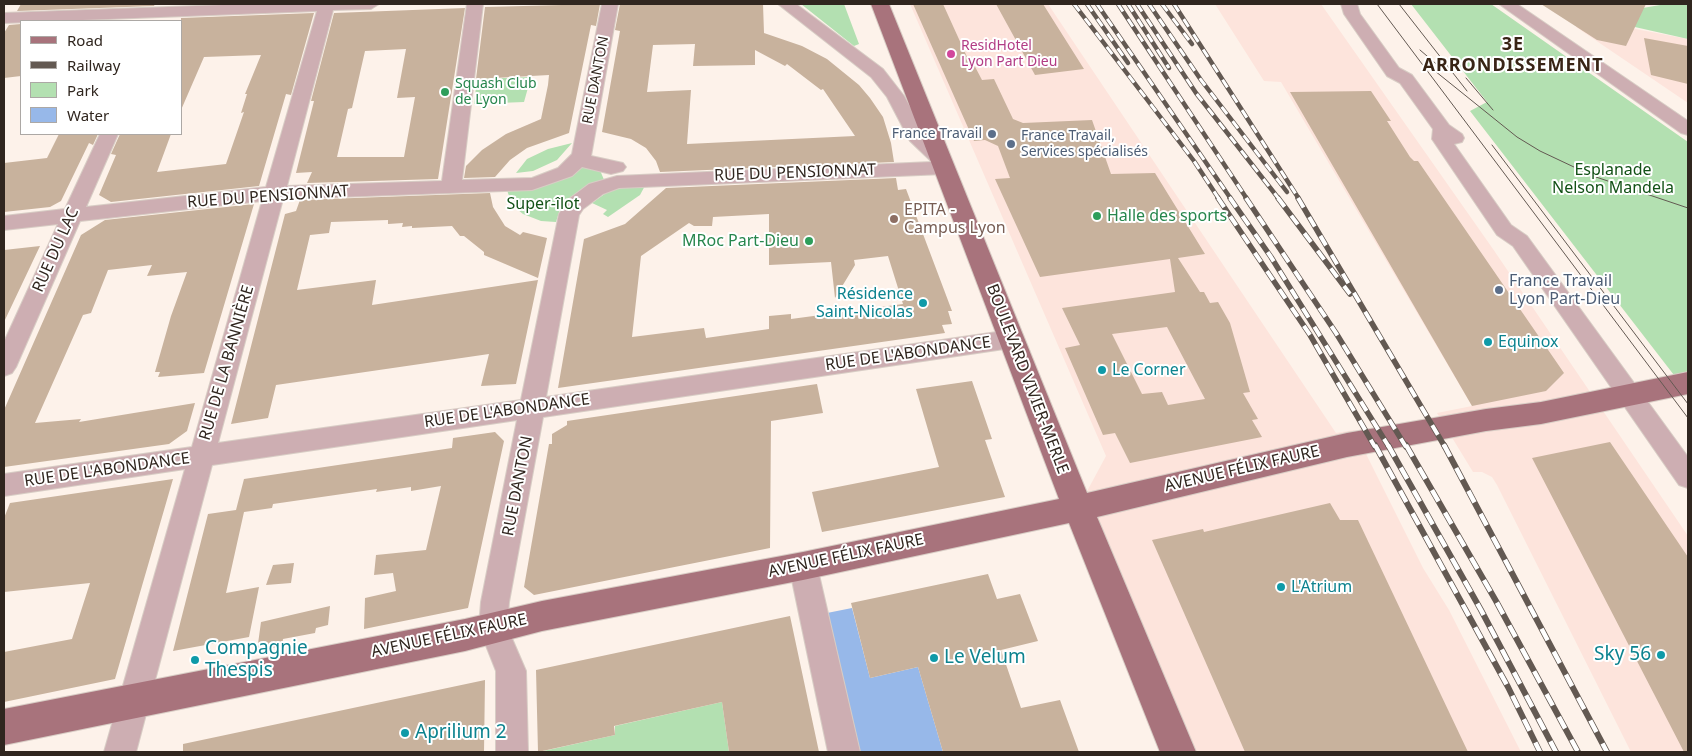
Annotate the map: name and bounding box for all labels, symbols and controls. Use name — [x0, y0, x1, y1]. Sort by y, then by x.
legend — [20, 20, 182, 135]
text: Road — [67, 30, 103, 50]
district label: 3E ARRONDISSEMENT — [1421, 34, 1605, 76]
street label: RUE DANTON — [579, 35, 613, 125]
place label: ResidHotel Lyon Part Dieu — [961, 38, 1057, 70]
marker: ResidHotel Lyon Part Dieu — [945, 48, 957, 60]
text: Railway — [67, 55, 120, 75]
place label: Squash Club de Lyon — [455, 76, 537, 108]
text: Park — [67, 80, 99, 100]
marker: Squash Club de Lyon — [439, 86, 451, 98]
text: Water — [67, 105, 109, 125]
place label: France Travail — [892, 126, 982, 142]
marker: France Travail — [986, 128, 998, 140]
place label: France Travail, Services spécialisés — [1021, 128, 1148, 160]
marker: France Travail, Services spécialisés — [1005, 138, 1017, 150]
park label: Esplanade Nelson Mandela — [1552, 160, 1674, 198]
street label: RUE DU PENSIONNAT — [714, 161, 876, 185]
street label: RUE DU PENSIONNAT — [187, 182, 349, 212]
park label: Super-îlot — [506, 194, 580, 214]
place label: EPITA - Campus Lyon — [904, 200, 1006, 238]
street label: RUE DU LAC — [29, 205, 83, 295]
place label: Halle des sports — [1107, 206, 1227, 226]
marker: Halle des sports — [1091, 210, 1103, 222]
marker: EPITA - Campus Lyon — [888, 213, 900, 225]
place label: MRoc Part-Dieu — [682, 231, 799, 251]
marker: MRoc Part-Dieu — [803, 235, 815, 247]
place label: France Travail Lyon Part-Dieu — [1509, 271, 1620, 309]
street label: BOULEVARD VIVIER-MERLE — [982, 281, 1072, 477]
street label: RUE DE LA BANNIÈRE — [196, 283, 258, 443]
place label: Résidence Saint-Nicolas — [816, 284, 913, 322]
marker: France Travail Lyon Part-Dieu — [1493, 284, 1505, 296]
marker: Résidence Saint-Nicolas — [917, 297, 929, 309]
place label: Equinox — [1498, 332, 1558, 352]
street label: RUE DE L'ABONDANCE — [824, 333, 992, 375]
marker: Equinox — [1482, 336, 1494, 348]
place label: Le Corner — [1112, 360, 1185, 380]
marker: Le Corner — [1096, 364, 1108, 376]
street label: RUE DE L'ABONDANCE — [423, 390, 591, 432]
street label: RUE DANTON — [499, 434, 537, 538]
street label: AVENUE FÉLIX FAURE — [1163, 442, 1321, 496]
street label: RUE DE L'ABONDANCE — [23, 449, 191, 491]
street label: AVENUE FÉLIX FAURE — [767, 530, 925, 582]
place label: L'Atrium — [1291, 577, 1352, 597]
marker: L'Atrium — [1275, 581, 1287, 593]
street label: AVENUE FÉLIX FAURE — [370, 610, 528, 662]
place label: Compagnie Thespis — [205, 638, 308, 682]
place label: Sky 56 — [1594, 644, 1651, 666]
place label: Le Velum — [944, 647, 1026, 669]
marker: Sky 56 — [1655, 649, 1667, 661]
marker: Le Velum — [928, 652, 940, 664]
marker: Compagnie Thespis — [189, 654, 201, 666]
place label: Aprilium 2 — [415, 722, 507, 744]
marker: Aprilium 2 — [399, 727, 411, 739]

